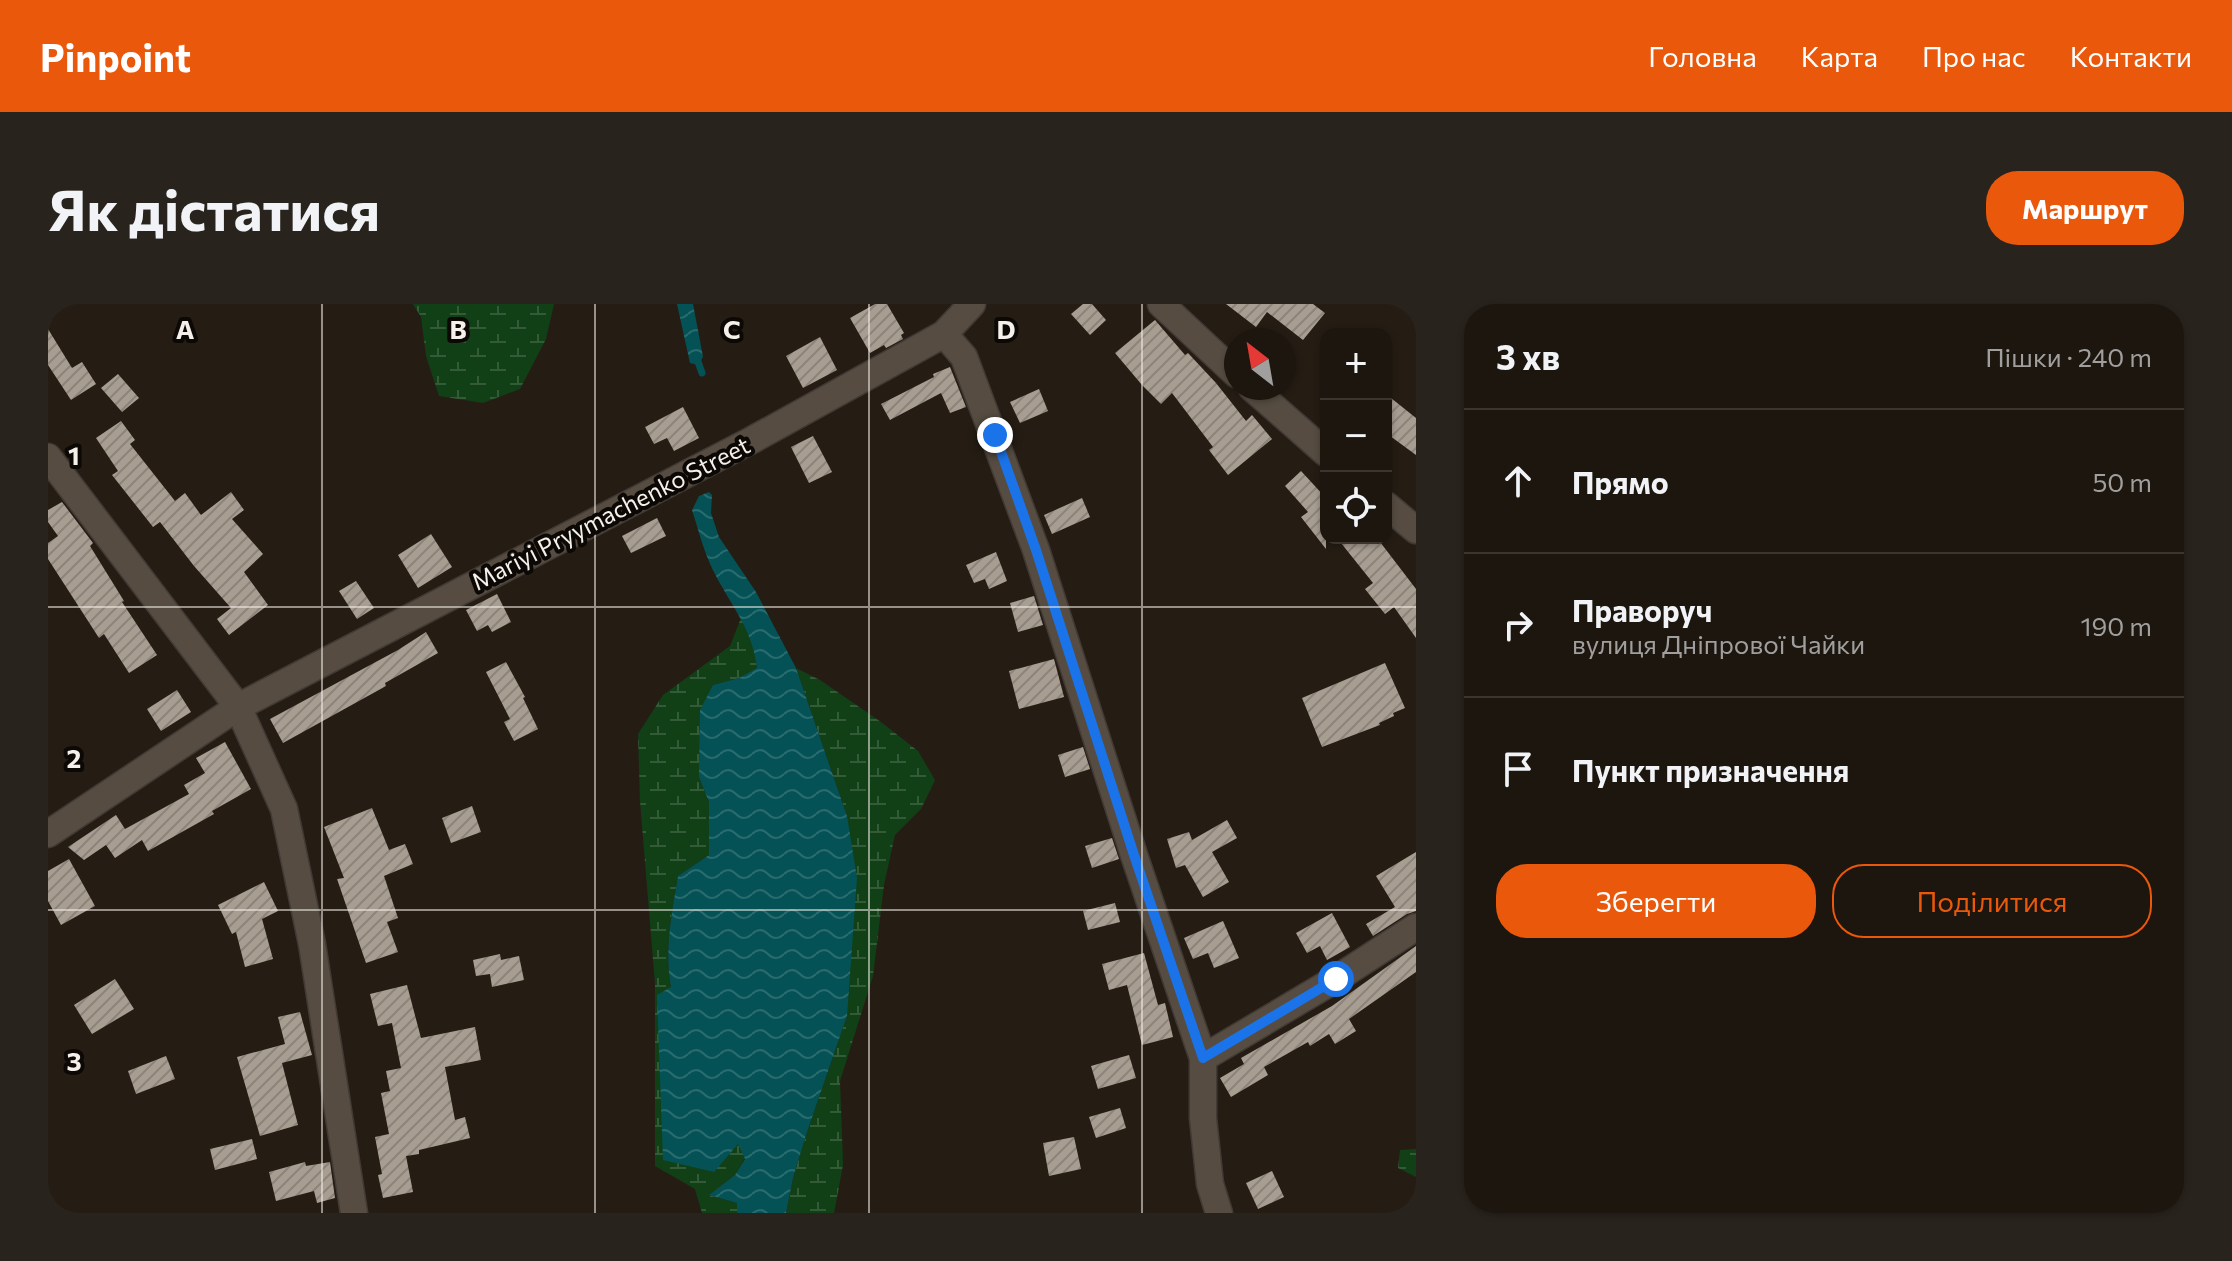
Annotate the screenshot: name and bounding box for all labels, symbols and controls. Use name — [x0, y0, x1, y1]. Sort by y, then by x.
text: Pinpoint — [40, 33, 191, 80]
text: Головна — [1648, 39, 1757, 73]
text: Карта — [1801, 39, 1878, 73]
text: Про нас — [1922, 39, 2026, 73]
text: Контакти — [2070, 39, 2192, 73]
button: Маршрут — [1986, 171, 2184, 245]
text: Як дістатися — [48, 174, 380, 243]
text: A — [176, 313, 195, 344]
text: B — [449, 313, 467, 344]
text: C — [723, 313, 741, 344]
text: D — [996, 313, 1016, 344]
north arrow — [1224, 328, 1296, 400]
map controls — [1320, 328, 1392, 544]
button: + — [1320, 328, 1392, 400]
text: 3 хв — [1496, 335, 1560, 377]
text: Пішки · 240 m — [1985, 341, 2152, 372]
button: − — [1320, 400, 1392, 472]
route end — [977, 417, 1013, 453]
street label: Mariyi Pryymachenko Street — [466, 430, 754, 596]
text: 1 — [68, 439, 80, 470]
icon: ahead — [1496, 459, 1540, 503]
text: Прямо — [1572, 463, 1669, 500]
text: 50 m — [2092, 466, 2152, 497]
button: locate — [1320, 472, 1392, 544]
text: Праворуч — [1572, 591, 1712, 628]
icon: right — [1496, 603, 1540, 647]
text: 190 m — [2080, 610, 2152, 641]
text: вулиця Дніпрової Чайки — [1572, 628, 1865, 659]
text: 2 — [67, 742, 81, 773]
icon: arrive — [1496, 747, 1540, 791]
text: Пункт призначення — [1572, 751, 1849, 788]
button: Зберегти — [1496, 864, 1816, 938]
button: Поділитися — [1832, 864, 2152, 938]
route start — [1318, 961, 1354, 997]
text: 3 — [66, 1045, 82, 1076]

